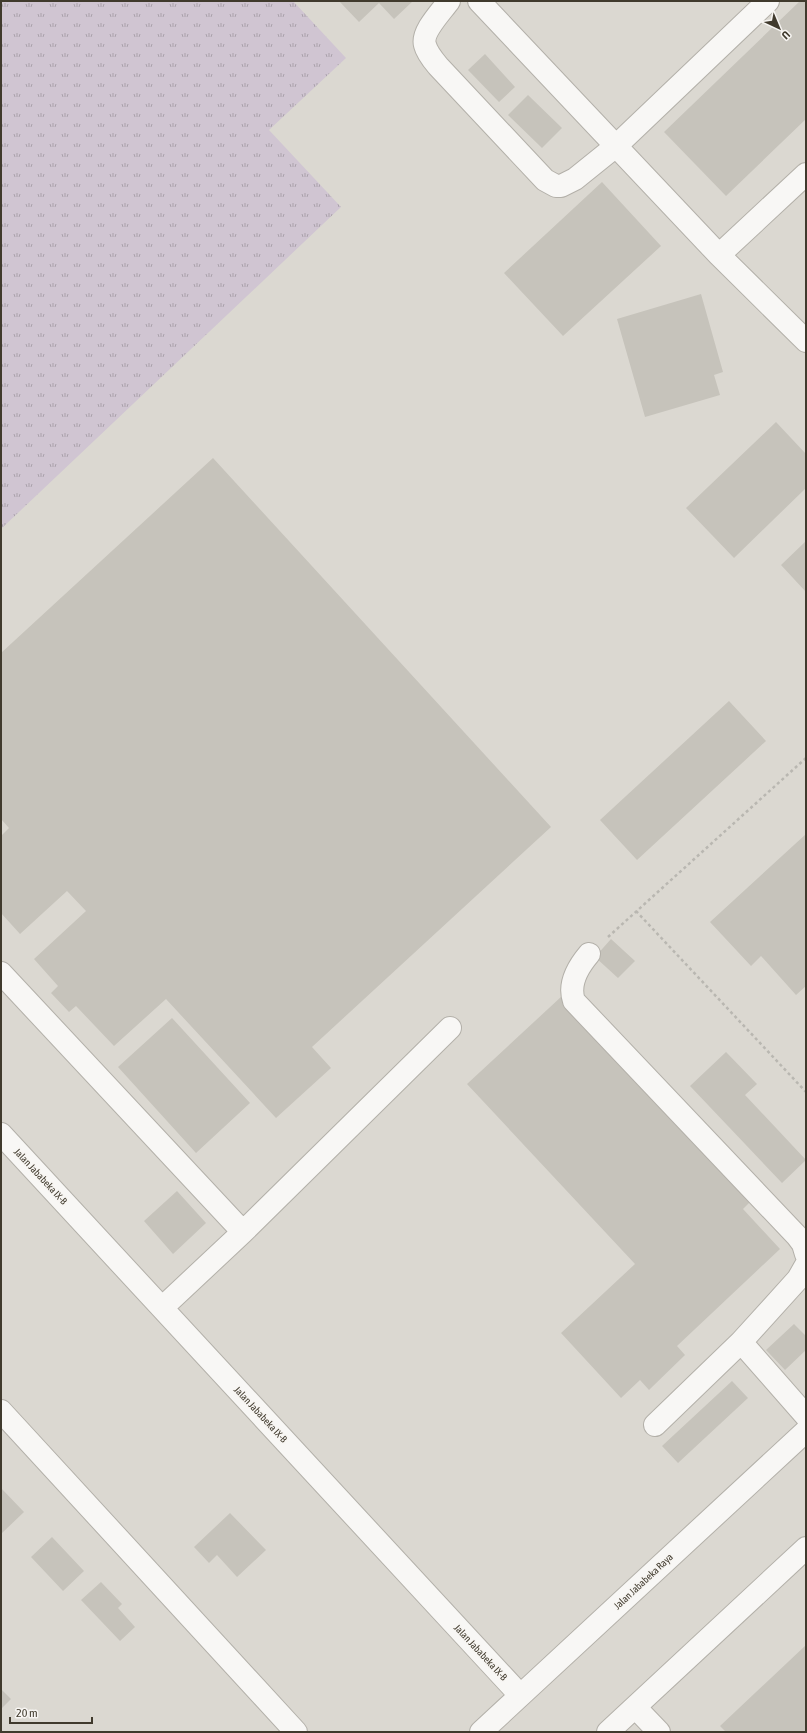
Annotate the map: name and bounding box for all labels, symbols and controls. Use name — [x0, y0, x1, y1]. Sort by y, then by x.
north arrow — [759, 8, 799, 48]
text: U — [779, 29, 792, 42]
street label: Jalan Jababeka IX-B — [12, 1146, 70, 1207]
street label: Jalan Jababeka IX-B — [232, 1384, 290, 1445]
street label: Jalan Jababeka Raya — [612, 1551, 675, 1612]
street label: Jalan Jababeka IX-B — [452, 1622, 510, 1683]
scale bar — [10, 1699, 92, 1725]
text: 20 m — [16, 1706, 38, 1720]

